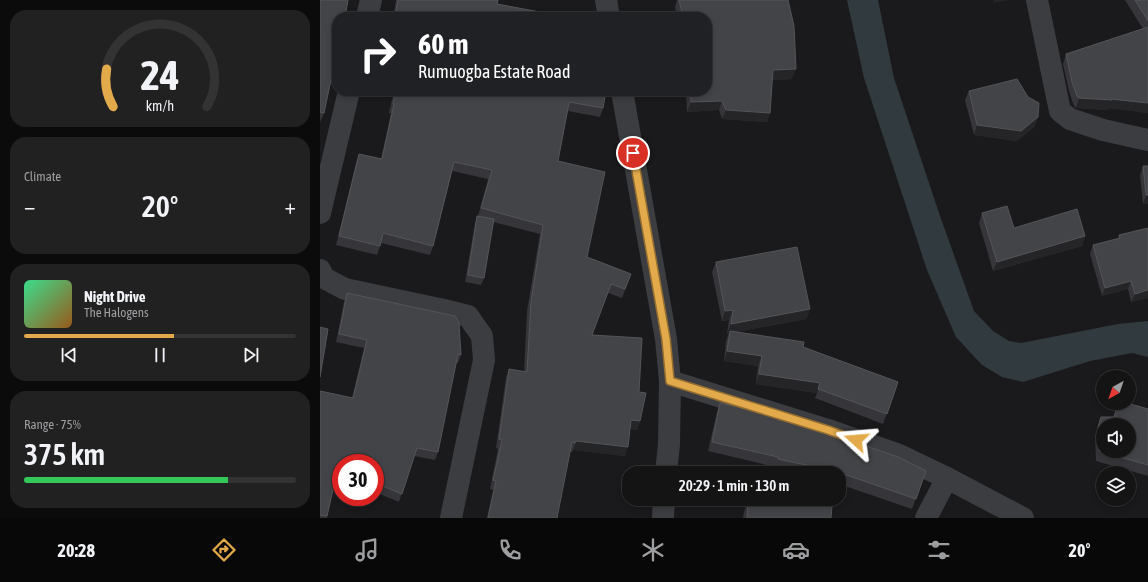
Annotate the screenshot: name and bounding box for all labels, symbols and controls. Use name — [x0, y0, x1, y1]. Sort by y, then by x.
icon: right — [352, 28, 404, 80]
text: 60 m — [418, 28, 468, 60]
text: 24 — [140, 50, 180, 98]
text: Rumuogba Estate Road — [418, 61, 571, 82]
text: km/h — [146, 97, 174, 113]
pin — [616, 136, 650, 170]
icon: arrive — [622, 142, 644, 164]
text: Climate — [24, 169, 61, 184]
text: 20° — [142, 189, 178, 223]
text: − — [24, 193, 35, 219]
text: + — [285, 193, 296, 219]
text: Night Drive — [84, 288, 146, 305]
text: The Halogens — [84, 305, 149, 320]
icon: previous — [58, 344, 80, 366]
icon: pause — [149, 344, 171, 366]
icon: next — [240, 344, 262, 366]
north arrow — [1096, 370, 1136, 410]
map controls — [1096, 370, 1136, 506]
text: Range · 75% — [24, 417, 81, 432]
button: sound — [1096, 418, 1136, 458]
position arrow — [835, 419, 877, 461]
text: 375 km — [24, 437, 105, 471]
speed limit sign: 30 — [332, 454, 384, 506]
button: layers — [1096, 466, 1136, 506]
text: 20:29 · 1 min · 130 m — [679, 477, 789, 494]
icon: directions — [210, 536, 238, 564]
icon: music — [353, 536, 381, 564]
icon: phone — [496, 536, 524, 564]
icon: climate — [639, 536, 667, 564]
icon: car — [782, 536, 810, 564]
icon: filters — [925, 536, 953, 564]
text: 20:28 — [58, 540, 95, 561]
text: 20° — [1068, 540, 1090, 561]

